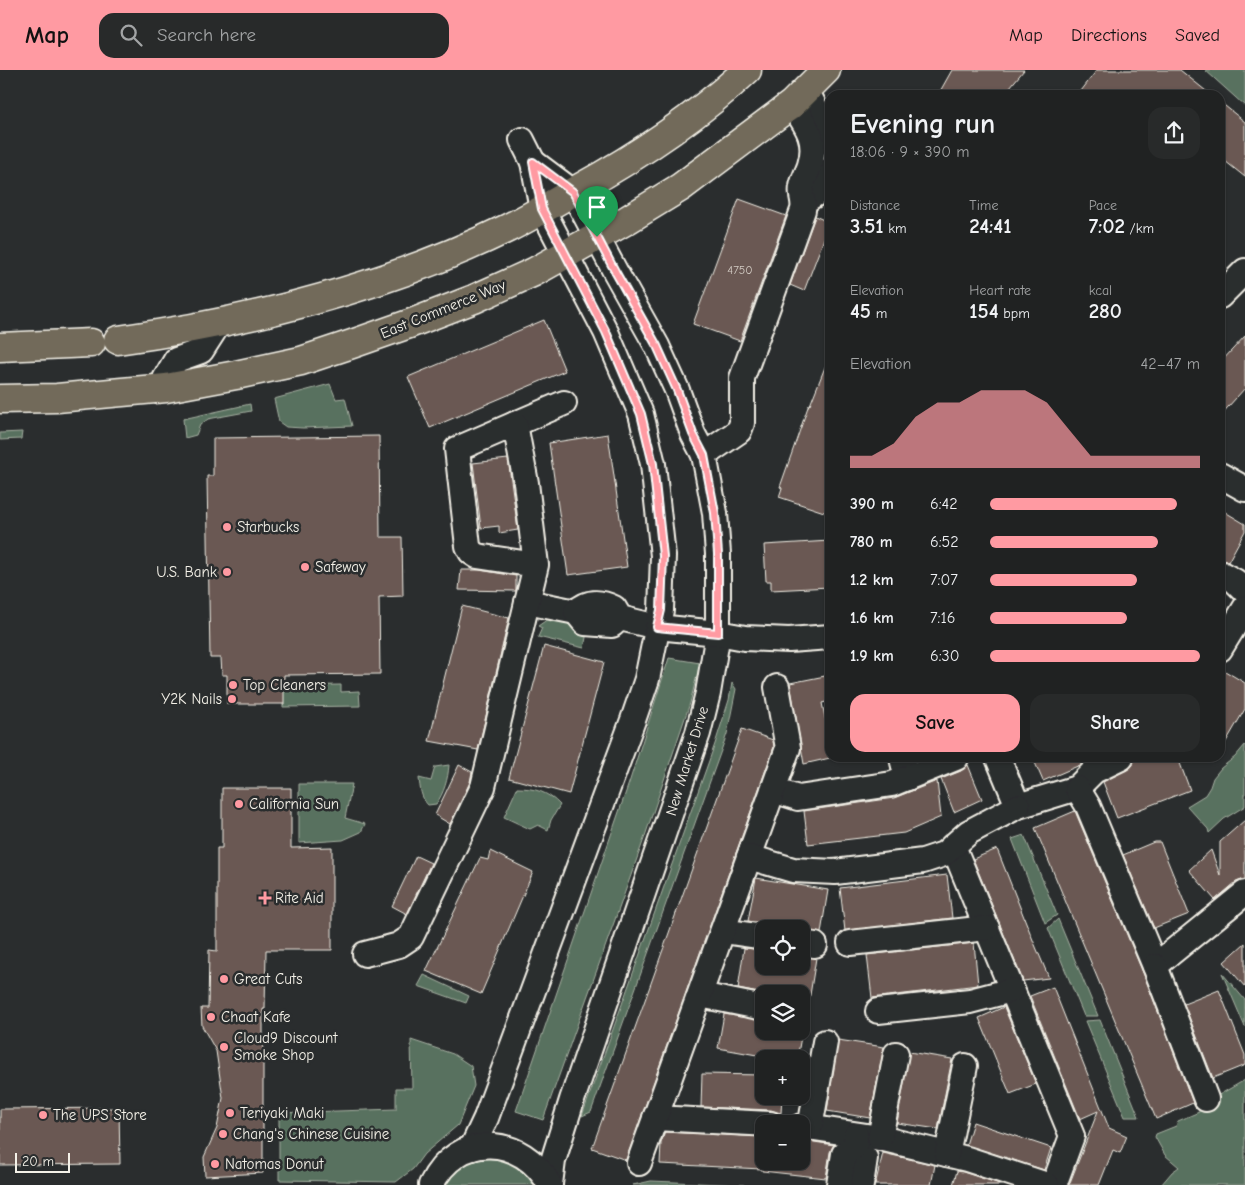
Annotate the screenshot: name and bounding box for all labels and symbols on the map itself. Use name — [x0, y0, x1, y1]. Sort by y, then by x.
pin — [576, 186, 618, 237]
house number: 4750 — [727, 263, 753, 277]
street label: East Commerce Way — [378, 276, 509, 342]
place label: Starbucks — [237, 518, 299, 536]
marker: Starbucks — [221, 521, 233, 533]
place label: Safeway — [315, 558, 366, 576]
marker: Safeway — [299, 561, 311, 573]
place label: U.S. Bank — [156, 563, 218, 581]
marker: U.S. Bank — [221, 566, 233, 578]
place label: Top Cleaners — [243, 676, 326, 694]
marker: Top Cleaners — [227, 679, 239, 691]
place label: Y2K Nails — [161, 690, 222, 708]
marker: Y2K Nails — [226, 693, 238, 705]
street label: New Market Drive — [662, 704, 712, 818]
place label: California Sun — [249, 795, 339, 813]
marker: California Sun — [233, 798, 245, 810]
place label: Rite Aid — [275, 889, 324, 907]
marker: Rite Aid — [259, 892, 271, 904]
place label: Great Cuts — [234, 970, 302, 988]
marker: Great Cuts — [218, 973, 230, 985]
place label: Chaat Kafe — [221, 1008, 291, 1026]
marker: Chaat Kafe — [205, 1011, 217, 1023]
place label: Cloud9 Discount Smoke Shop — [234, 1029, 338, 1064]
marker: Cloud9 Discount Smoke Shop — [218, 1041, 230, 1053]
place label: Teriyaki Maki — [240, 1104, 324, 1122]
place label: The UPS Store — [53, 1106, 147, 1124]
marker: Teriyaki Maki — [224, 1107, 236, 1119]
marker: The UPS Store — [37, 1109, 49, 1121]
place label: Chang's Chinese Cuisine — [233, 1125, 390, 1143]
marker: Chang's Chinese Cuisine — [217, 1128, 229, 1140]
scale bar — [15, 1150, 70, 1173]
place label: Natomas Donut — [225, 1155, 324, 1173]
marker: Natomas Donut — [209, 1158, 221, 1170]

